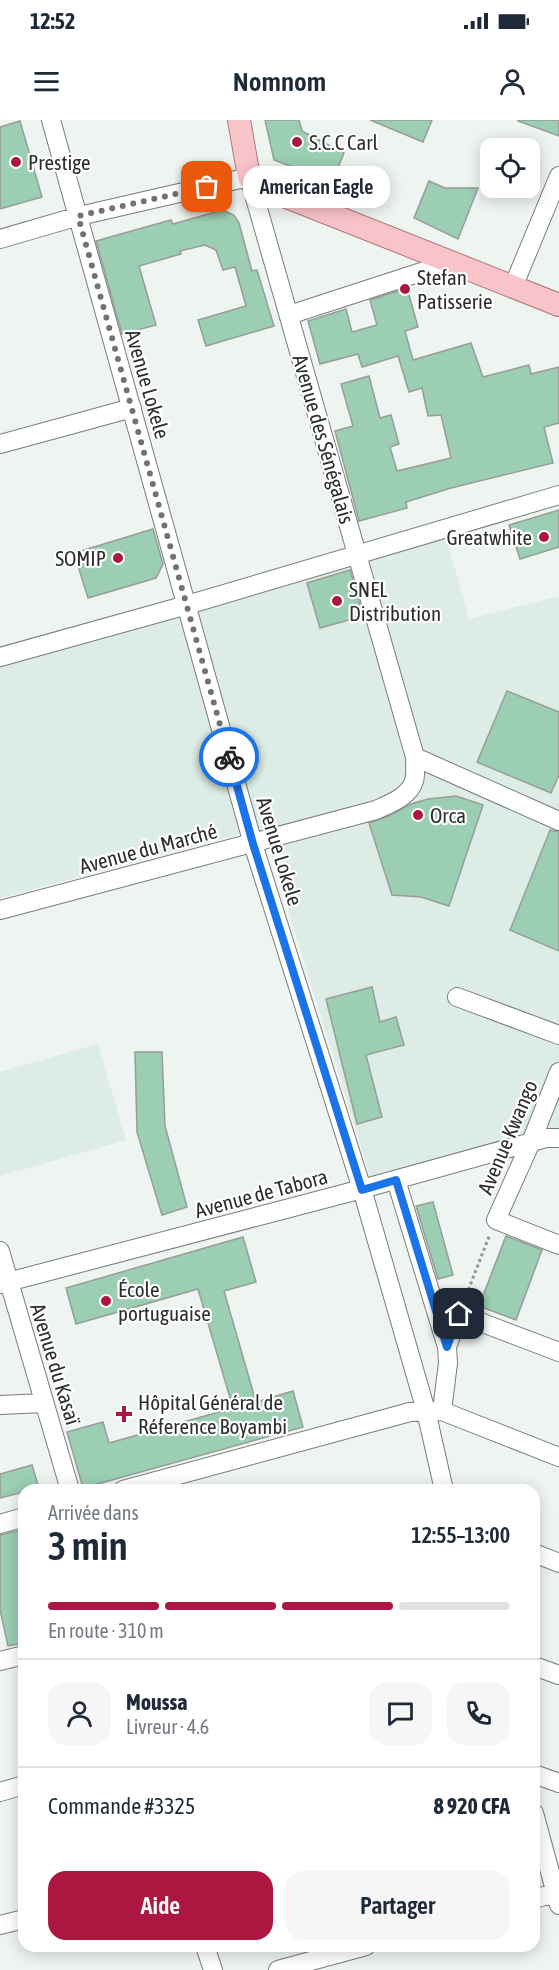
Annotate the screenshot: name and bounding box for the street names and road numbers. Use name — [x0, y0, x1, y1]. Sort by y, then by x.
street label: Avenue Lokele — [121, 327, 175, 441]
street label: Avenue des Sénégalais — [288, 352, 360, 526]
street label: Avenue Lokele — [252, 794, 308, 908]
street label: Avenue du Marché — [77, 818, 219, 878]
street label: Avenue Kwango — [472, 1076, 542, 1198]
street label: Avenue de Tabora — [192, 1164, 330, 1222]
street label: Avenue du Kasaï — [26, 1300, 86, 1428]

